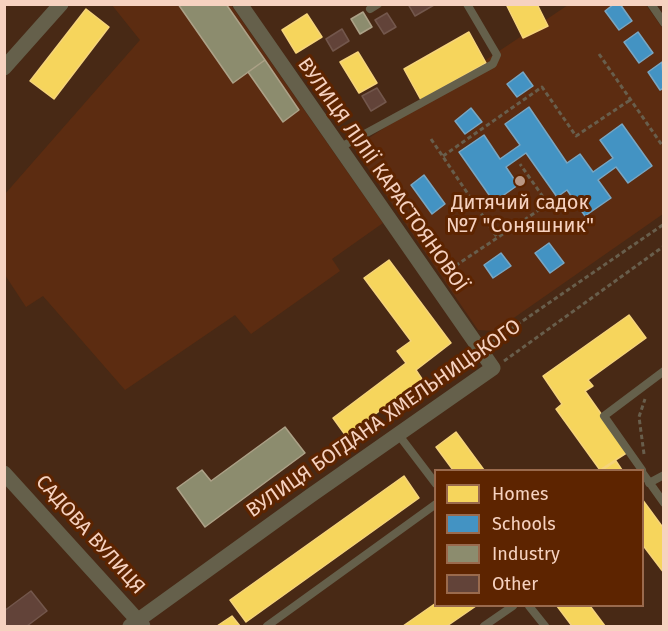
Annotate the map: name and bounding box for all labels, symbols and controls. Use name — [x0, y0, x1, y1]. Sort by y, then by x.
street label: ВУЛИЦЯ ЛІЛІЇ КАРАСТОЯНОВОЇ — [292, 54, 472, 296]
marker: Дитячий садок №7 "Соняшник" — [513, 174, 527, 188]
place label: Дитячий садок №7 "Соняшник" — [446, 191, 594, 238]
street label: ВУЛИЦЯ БОГДАНА ХМЕЛЬНИЦЬКОГО — [242, 315, 526, 523]
legend — [434, 469, 644, 607]
street label: САДОВА ВУЛИЦЯ — [30, 471, 150, 599]
text: Homes — [492, 483, 548, 505]
text: Schools — [492, 513, 556, 535]
text: Industry — [492, 543, 560, 565]
text: Other — [492, 573, 538, 595]

